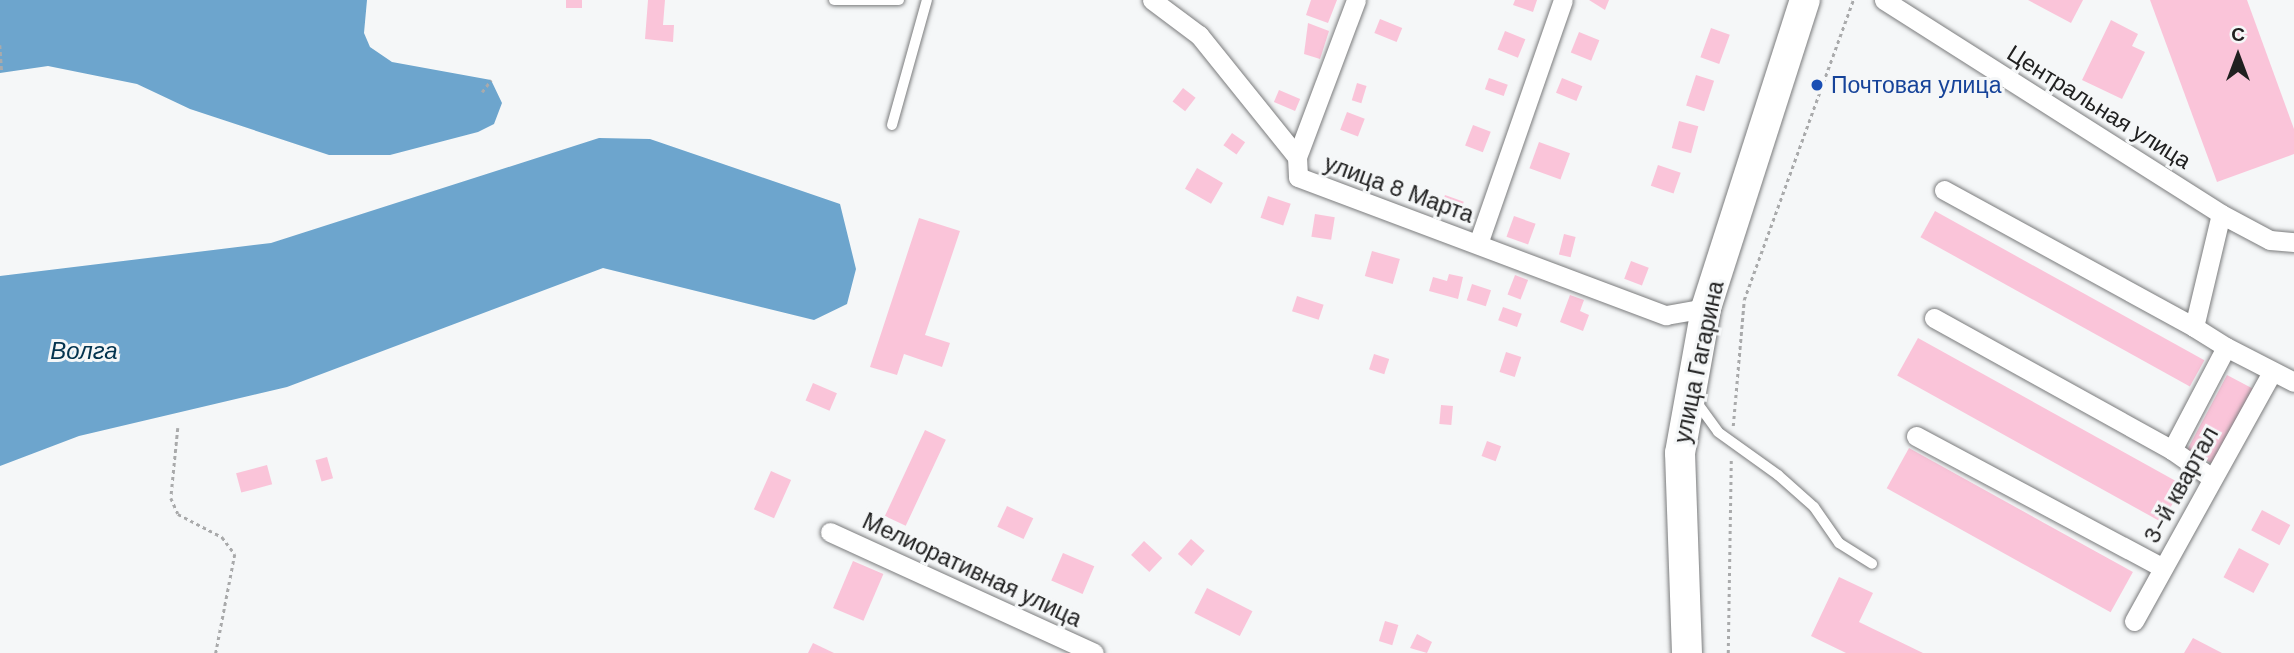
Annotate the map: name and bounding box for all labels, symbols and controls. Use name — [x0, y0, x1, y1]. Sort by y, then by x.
north arrow — [2203, 21, 2273, 91]
text: С — [2231, 22, 2245, 47]
street label: Центральная улица — [2002, 39, 2196, 175]
place label: Почтовая улица — [1831, 71, 2001, 99]
marker: Почтовая улица — [1809, 77, 1825, 93]
street label: улица 8 Марта — [1321, 149, 1477, 229]
street label: улица Гагарина — [1668, 278, 1730, 446]
water label: Волга — [50, 337, 118, 365]
street label: 3-й квартал — [2138, 422, 2224, 548]
street label: Мелиоративная улица — [858, 507, 1086, 633]

